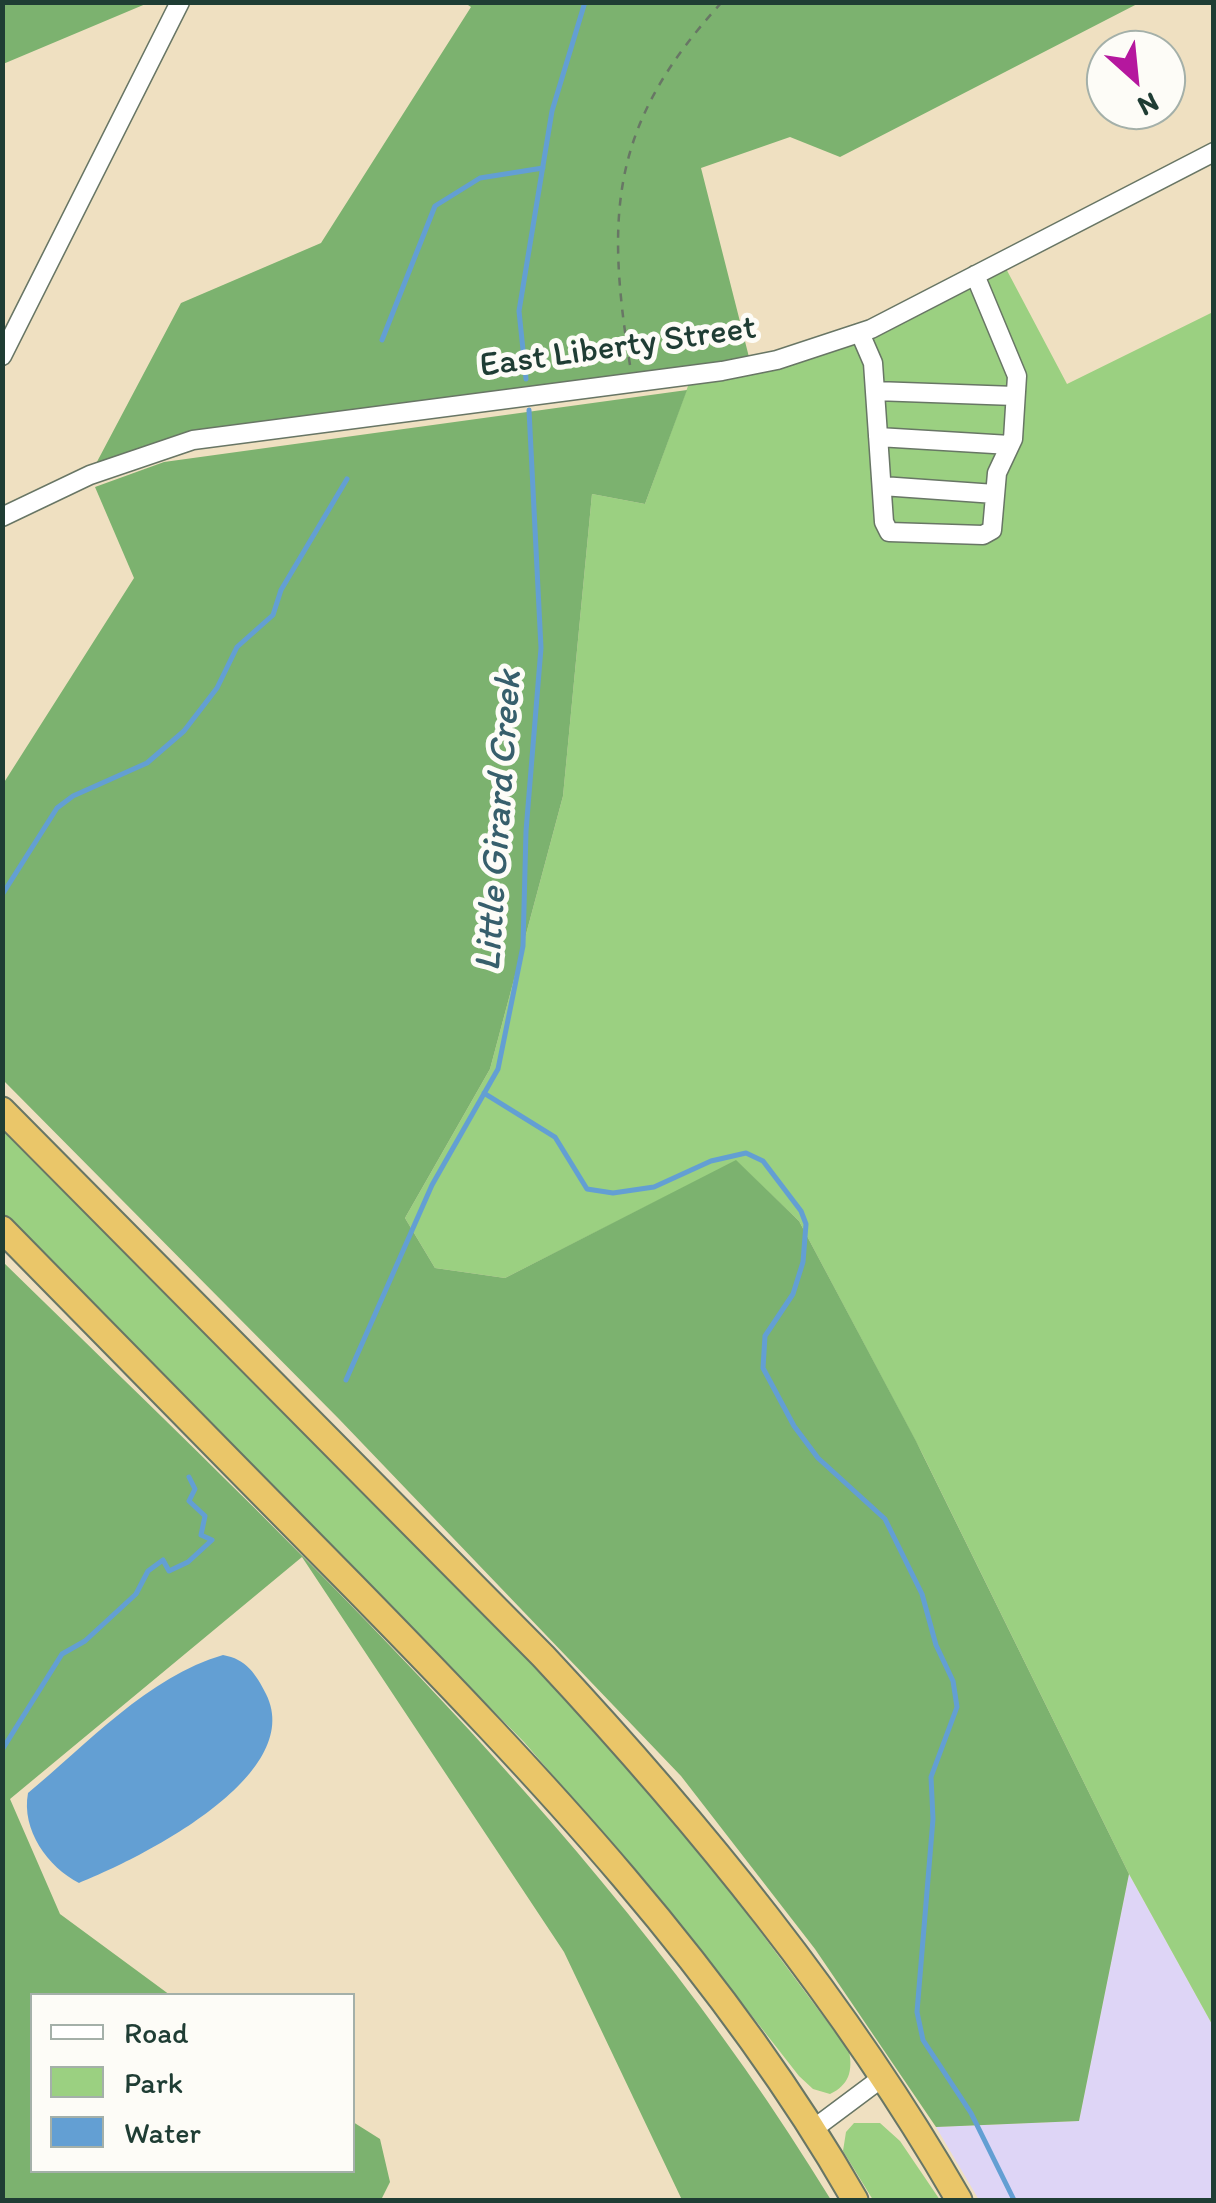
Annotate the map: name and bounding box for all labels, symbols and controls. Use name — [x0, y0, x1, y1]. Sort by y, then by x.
north arrow — [1086, 30, 1186, 130]
text: N — [1133, 86, 1165, 124]
street label: East Liberty Street — [477, 308, 759, 388]
water label: Little Girard Creek — [467, 669, 533, 973]
legend — [30, 1993, 355, 2173]
text: Road — [124, 2014, 189, 2051]
text: Park — [124, 2064, 183, 2101]
text: Water — [124, 2114, 201, 2151]

